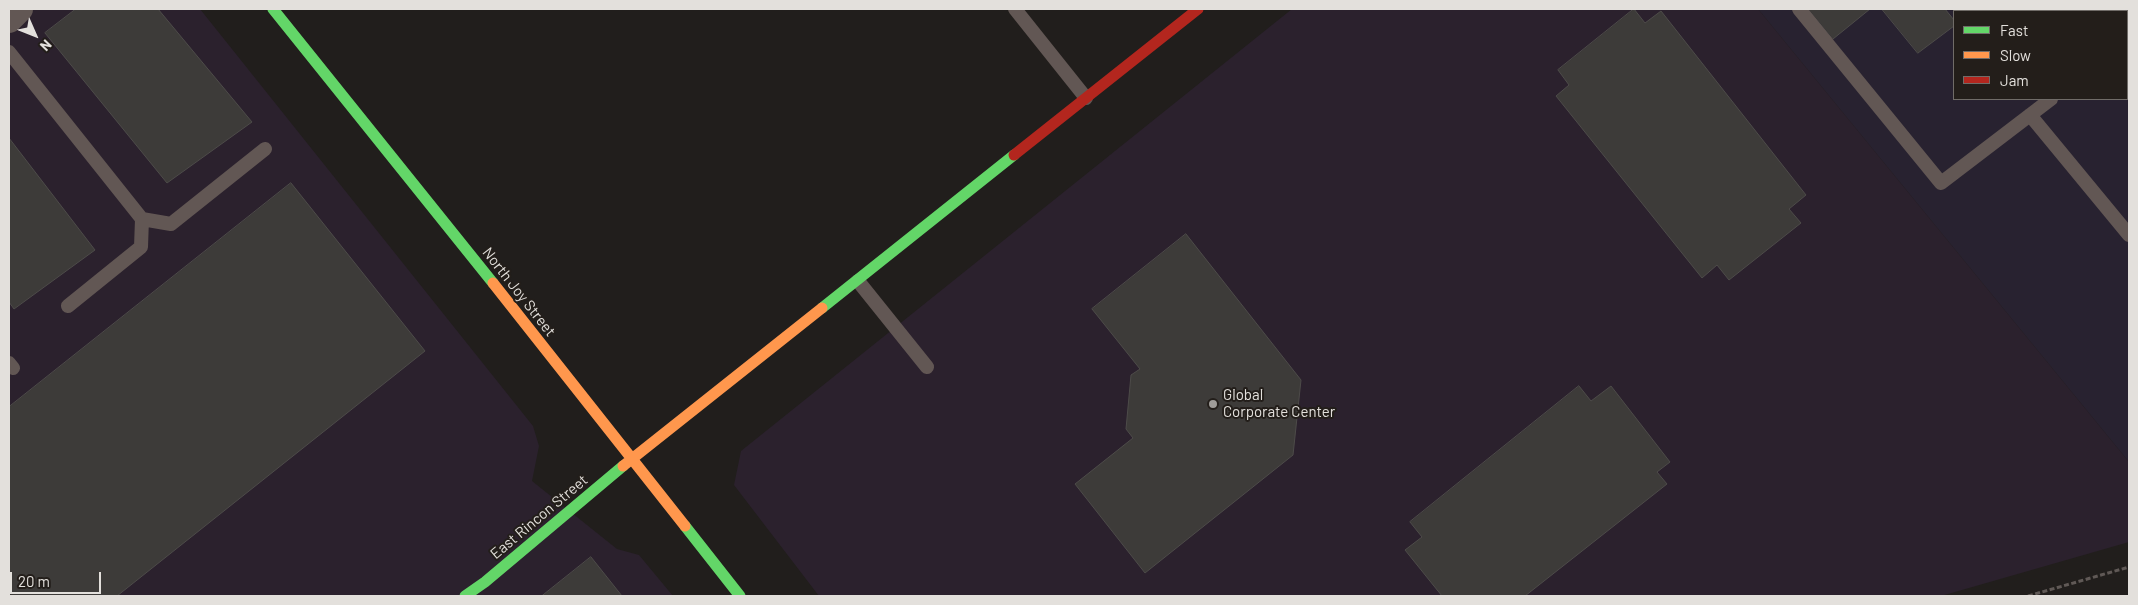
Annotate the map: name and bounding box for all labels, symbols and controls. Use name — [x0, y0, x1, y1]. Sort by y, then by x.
north arrow — [10, 10, 60, 60]
legend — [1953, 10, 2128, 100]
text: Fast — [2000, 21, 2028, 39]
text: N — [37, 37, 55, 55]
text: Slow — [2000, 46, 2031, 64]
text: Jam — [2000, 71, 2029, 89]
street label: North Joy Street — [479, 244, 559, 340]
place label: Global Corporate Center — [1223, 386, 1335, 421]
marker: Global Corporate Center — [1207, 398, 1219, 410]
street label: East Rincon Street — [487, 471, 591, 563]
scale bar — [12, 562, 104, 594]
text: 20 m — [18, 572, 50, 590]

